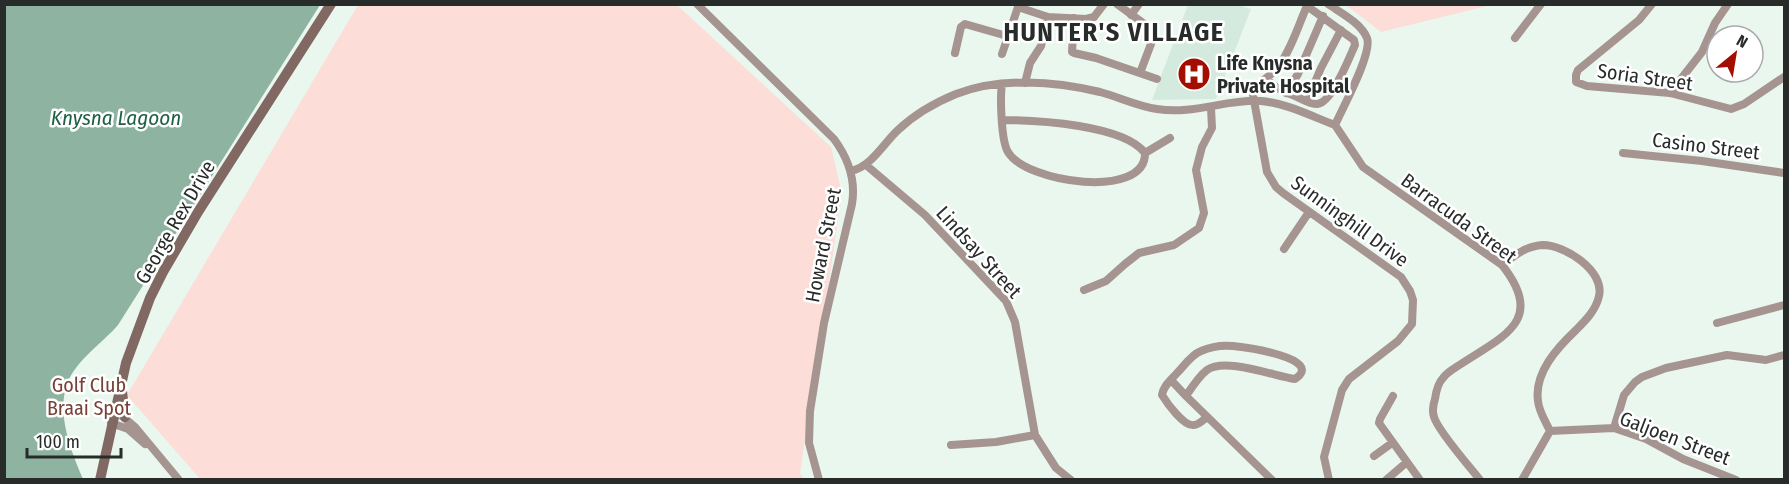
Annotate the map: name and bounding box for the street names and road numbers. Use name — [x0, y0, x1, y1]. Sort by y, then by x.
street label: Soria Street — [1596, 58, 1695, 96]
street label: Casino Street — [1651, 127, 1762, 165]
street label: George Rex Drive — [130, 156, 220, 288]
street label: Barracuda Street — [1396, 168, 1522, 268]
street label: Sunninghill Drive — [1286, 170, 1414, 272]
street label: Howard Street — [800, 185, 846, 304]
street label: Lindsay Street — [931, 201, 1027, 303]
street label: Galjoen Street — [1616, 406, 1734, 470]

